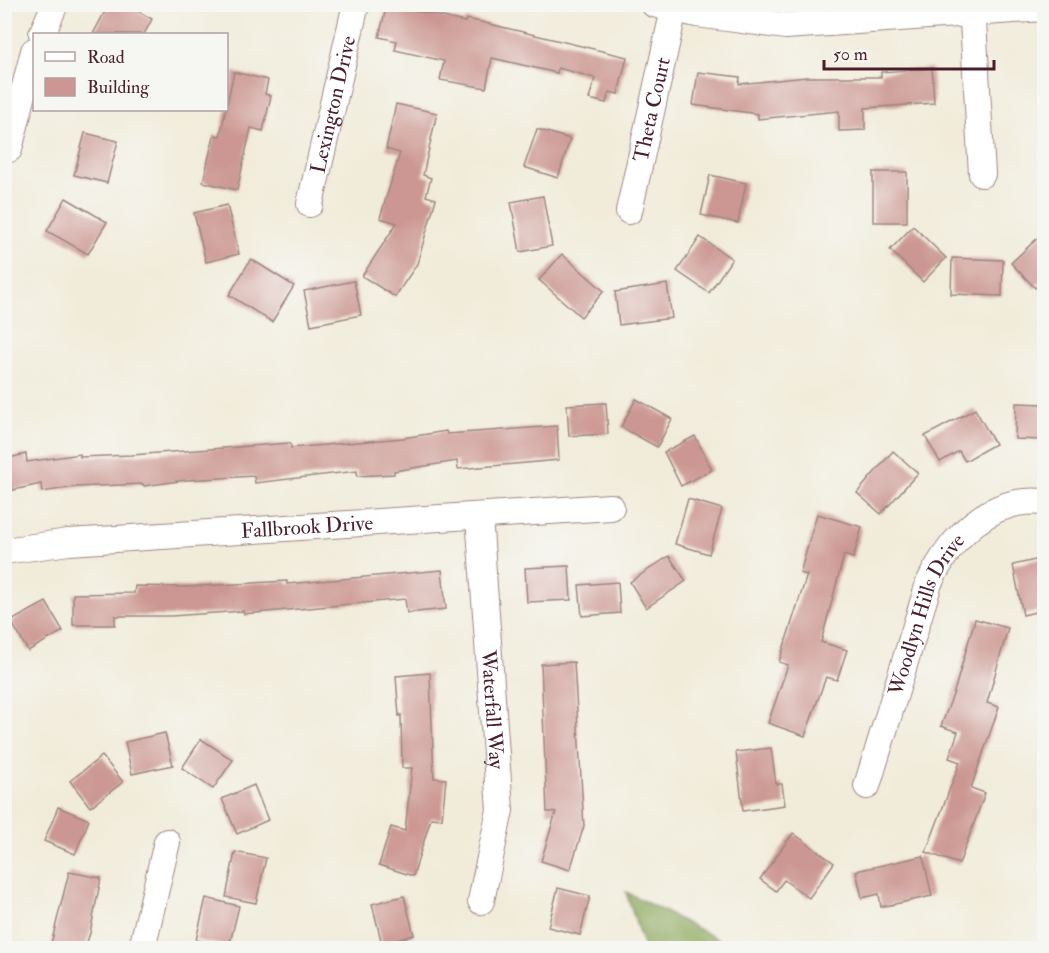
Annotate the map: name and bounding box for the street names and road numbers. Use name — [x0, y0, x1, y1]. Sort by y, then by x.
street label: Lexington Drive — [304, 33, 362, 176]
street label: Theta Court — [627, 54, 676, 164]
street label: Fallbrook Drive — [240, 509, 374, 544]
street label: Woodlyn Hills Drive — [882, 527, 971, 700]
street label: Waterfall Way — [475, 648, 511, 771]

